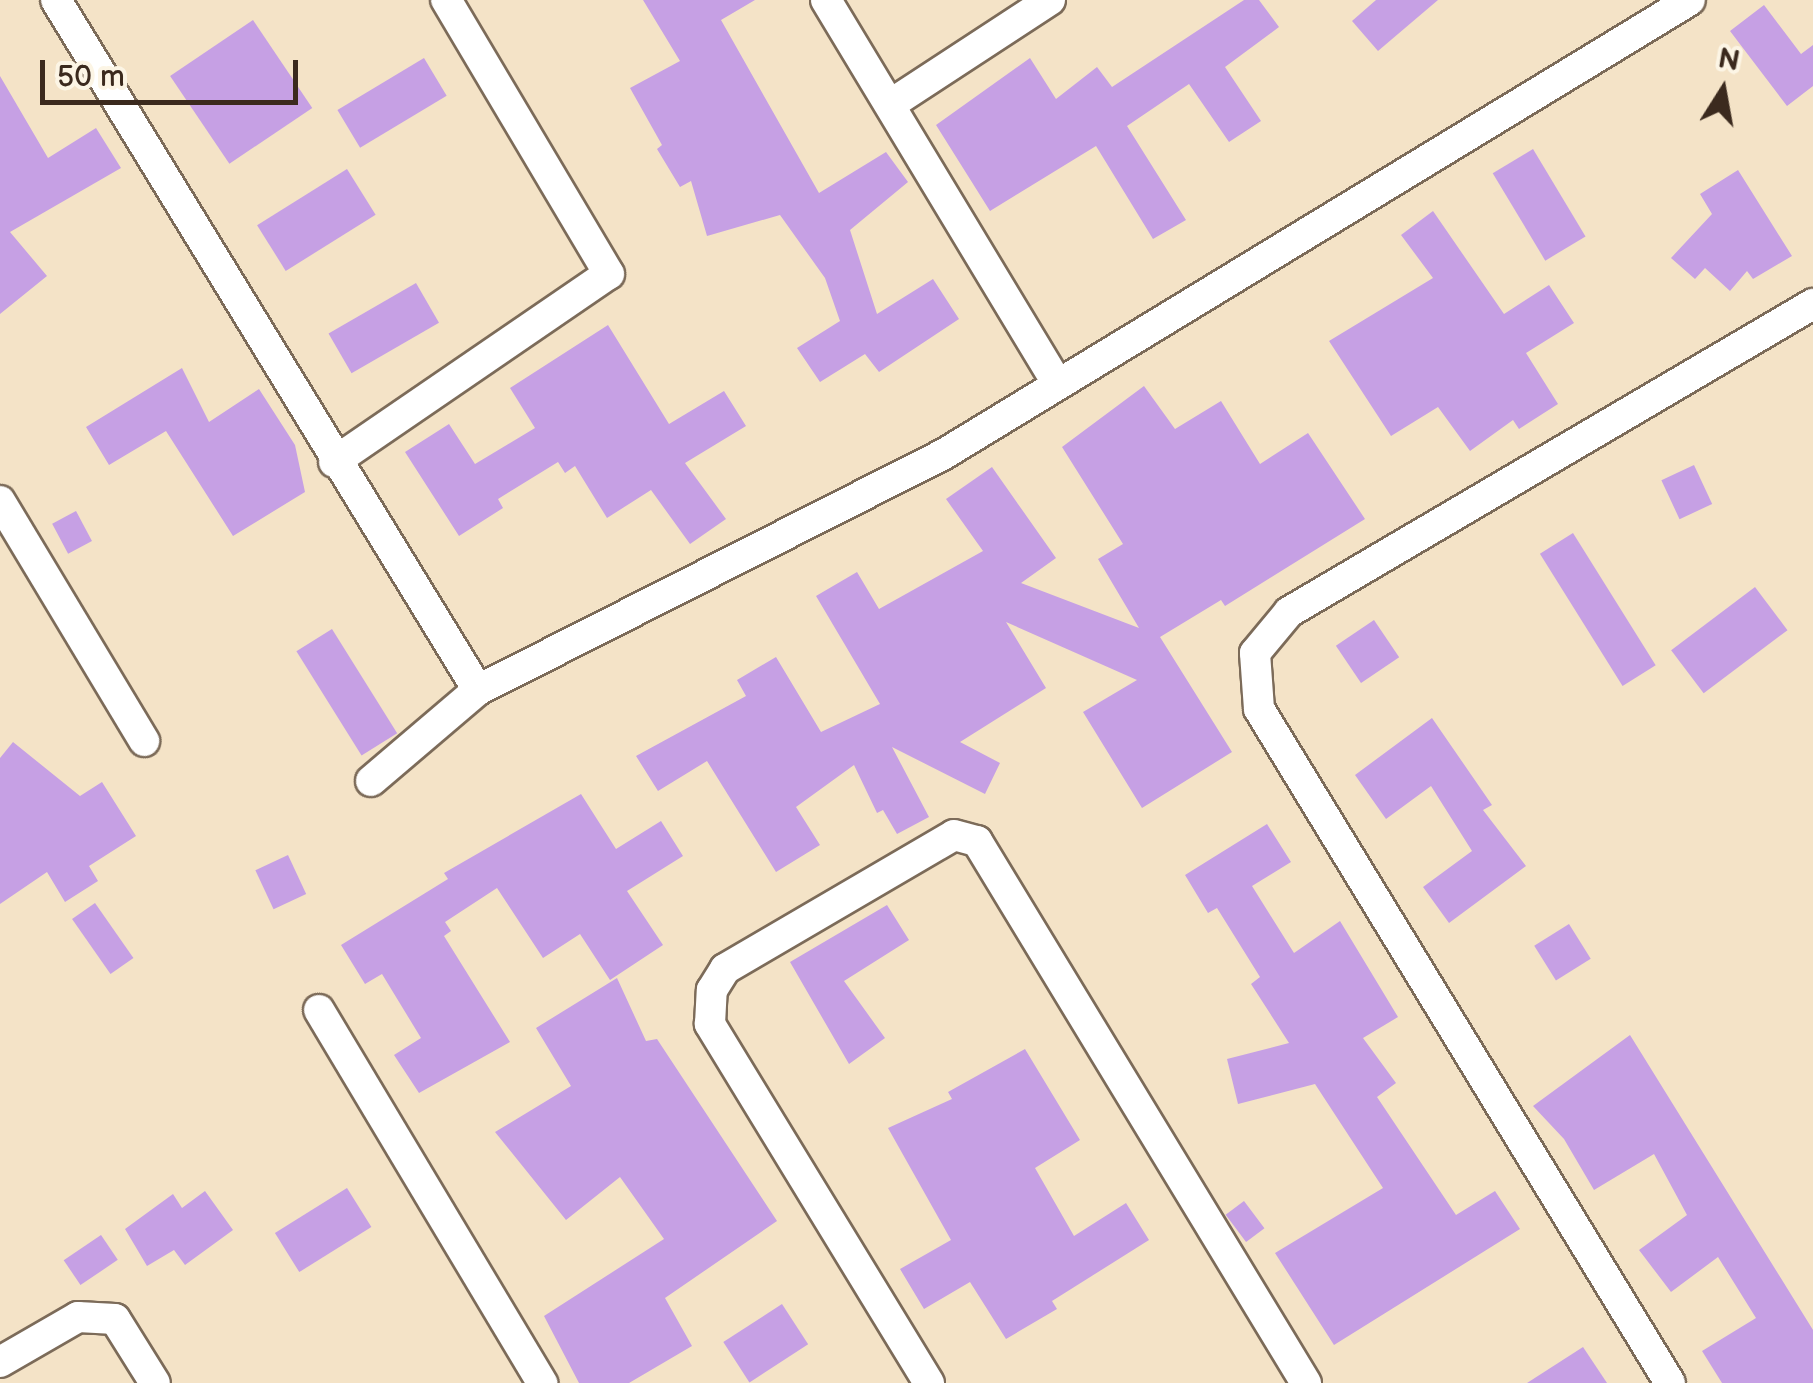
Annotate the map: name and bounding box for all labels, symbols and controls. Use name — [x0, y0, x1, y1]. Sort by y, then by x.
scale bar — [45, 40, 302, 102]
north arrow — [1673, 40, 1773, 140]
text: N — [1715, 42, 1742, 78]
text: 50 m — [57, 59, 125, 95]

